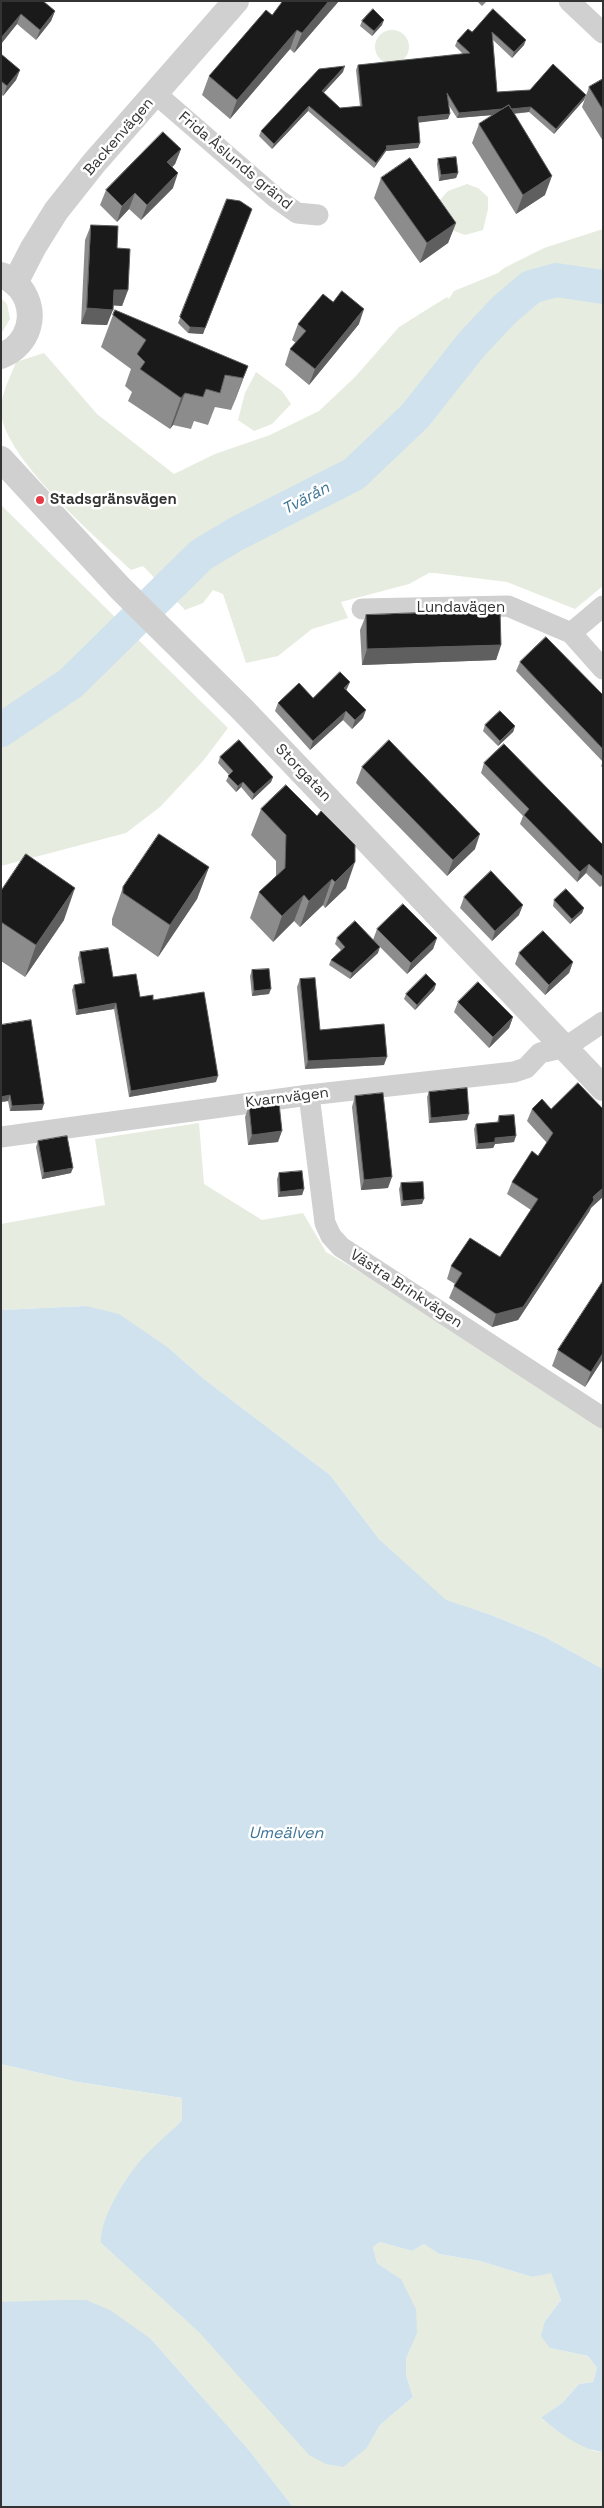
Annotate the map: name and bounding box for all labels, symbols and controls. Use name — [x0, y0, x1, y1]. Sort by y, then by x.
street label: Backenvägen — [80, 95, 158, 179]
street label: Frida Åslunds gränd — [174, 108, 296, 214]
water label: Tvärån — [279, 479, 333, 519]
place label: Stadsgränsvägen — [50, 491, 177, 509]
marker: Stadsgränsvägen — [34, 494, 46, 506]
street label: Lundavägen — [417, 599, 505, 617]
street label: Storgatan — [271, 741, 335, 805]
street label: Kvarnvägen — [244, 1084, 330, 1112]
street label: Västra Brinkvägen — [346, 1246, 466, 1332]
water label: Umeälven — [249, 1824, 323, 1844]

